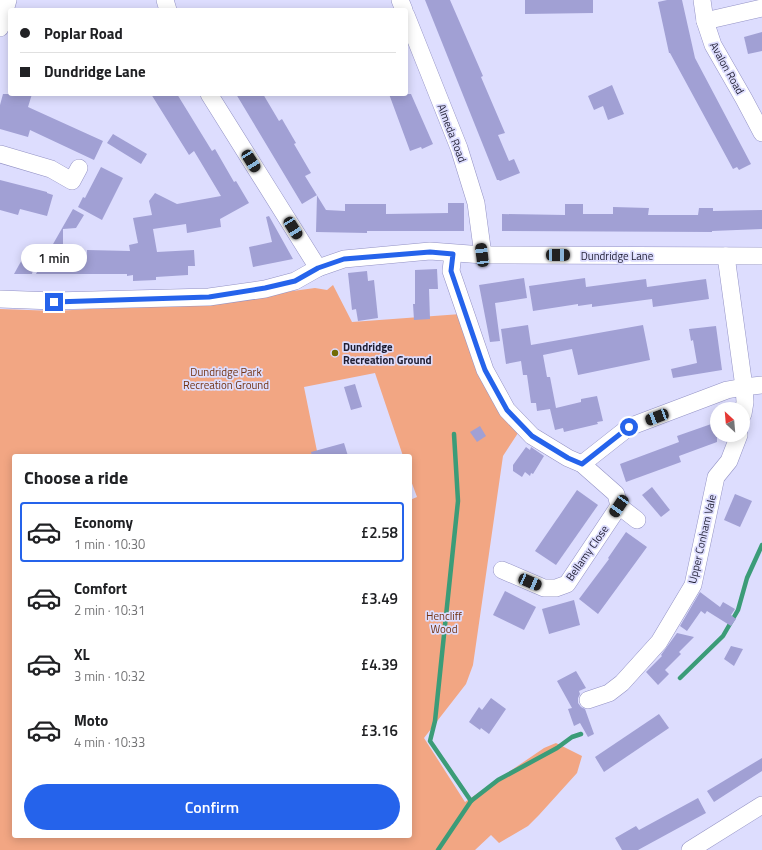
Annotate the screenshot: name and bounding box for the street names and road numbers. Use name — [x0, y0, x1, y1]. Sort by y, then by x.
street label: Avalon Road — [706, 39, 748, 97]
street label: Almeda Road — [434, 101, 471, 165]
street label: Dundridge Lane — [581, 248, 654, 264]
street label: Upper Conham Vale — [684, 493, 720, 585]
street label: Bellamy Close — [562, 522, 612, 584]

